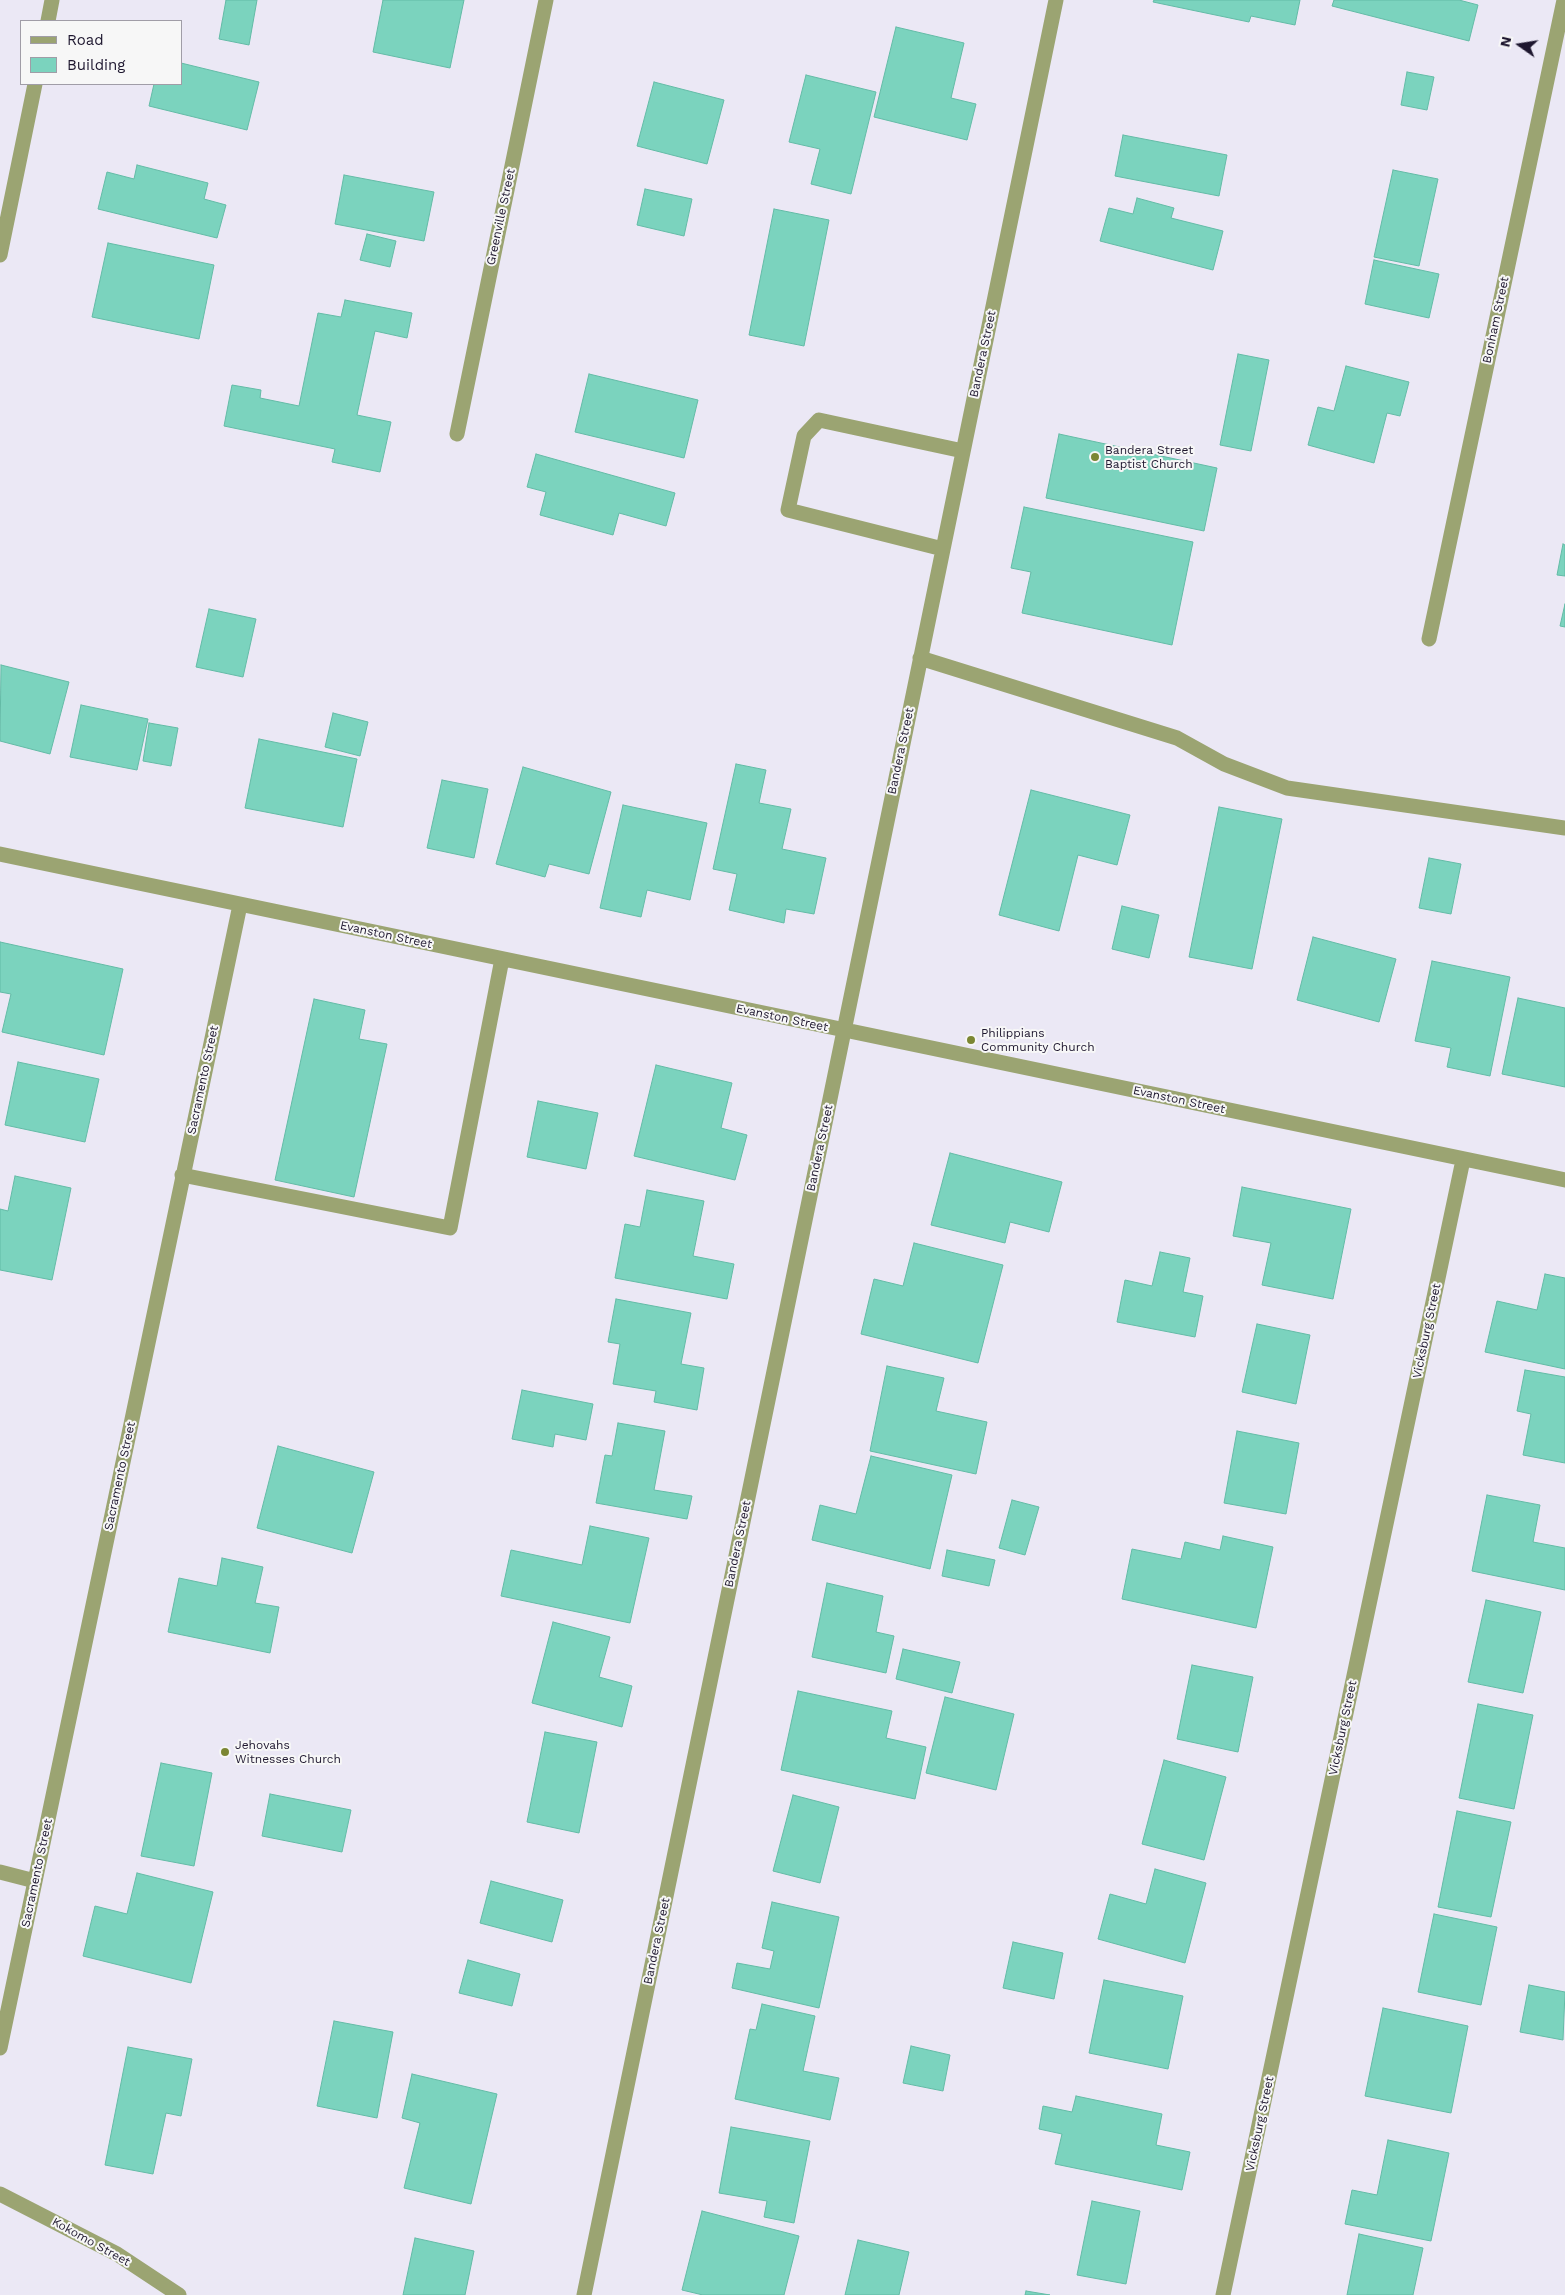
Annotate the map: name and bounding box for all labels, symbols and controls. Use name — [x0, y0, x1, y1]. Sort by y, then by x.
legend — [20, 20, 182, 85]
north arrow — [1495, 20, 1545, 70]
text: Road — [67, 31, 104, 49]
text: N — [1496, 35, 1514, 48]
text: Building — [67, 56, 125, 74]
street label: Greenville Street — [484, 167, 518, 267]
street label: Bonham Street — [1480, 275, 1512, 365]
street label: Bandera Street — [967, 309, 999, 399]
place label: Bandera Street Baptist Church — [1105, 443, 1193, 471]
marker: Bandera Street Baptist Church — [1089, 451, 1101, 463]
street label: Bandera Street — [885, 706, 917, 796]
street label: Evanston Street — [339, 918, 433, 952]
street label: Evanston Street — [735, 1001, 829, 1035]
street label: Sacramento Street — [184, 1024, 222, 1136]
place label: Philippians Community Church — [981, 1026, 1095, 1054]
marker: Philippians Community Church — [965, 1034, 977, 1046]
street label: Evanston Street — [1132, 1083, 1226, 1117]
street label: Bandera Street — [804, 1103, 836, 1193]
street label: Vicksburg Street — [1410, 1282, 1444, 1380]
street label: Sacramento Street — [101, 1420, 139, 1532]
street label: Bandera Street — [722, 1499, 754, 1589]
street label: Vicksburg Street — [1326, 1679, 1360, 1777]
place label: Jehovahs Witnesses Church — [235, 1738, 341, 1766]
marker: Jehovahs Witnesses Church — [219, 1746, 231, 1758]
street label: Sacramento Street — [18, 1817, 56, 1929]
street label: Bandera Street — [641, 1896, 673, 1986]
street label: Vicksburg Street — [1243, 2075, 1277, 2173]
street label: Kokomo Street — [49, 2215, 133, 2269]

